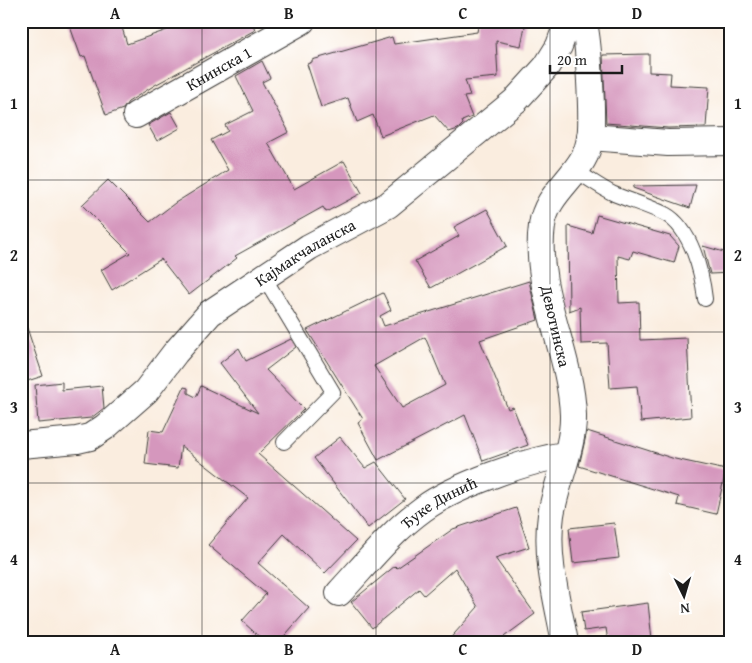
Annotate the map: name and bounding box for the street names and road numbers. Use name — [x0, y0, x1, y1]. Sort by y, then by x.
street label: Книнска 1 — [181, 40, 256, 96]
street label: Кајмакчаланска — [250, 212, 360, 292]
street label: Девотинска — [535, 282, 577, 370]
street label: Ђуке Динић — [395, 470, 481, 534]

